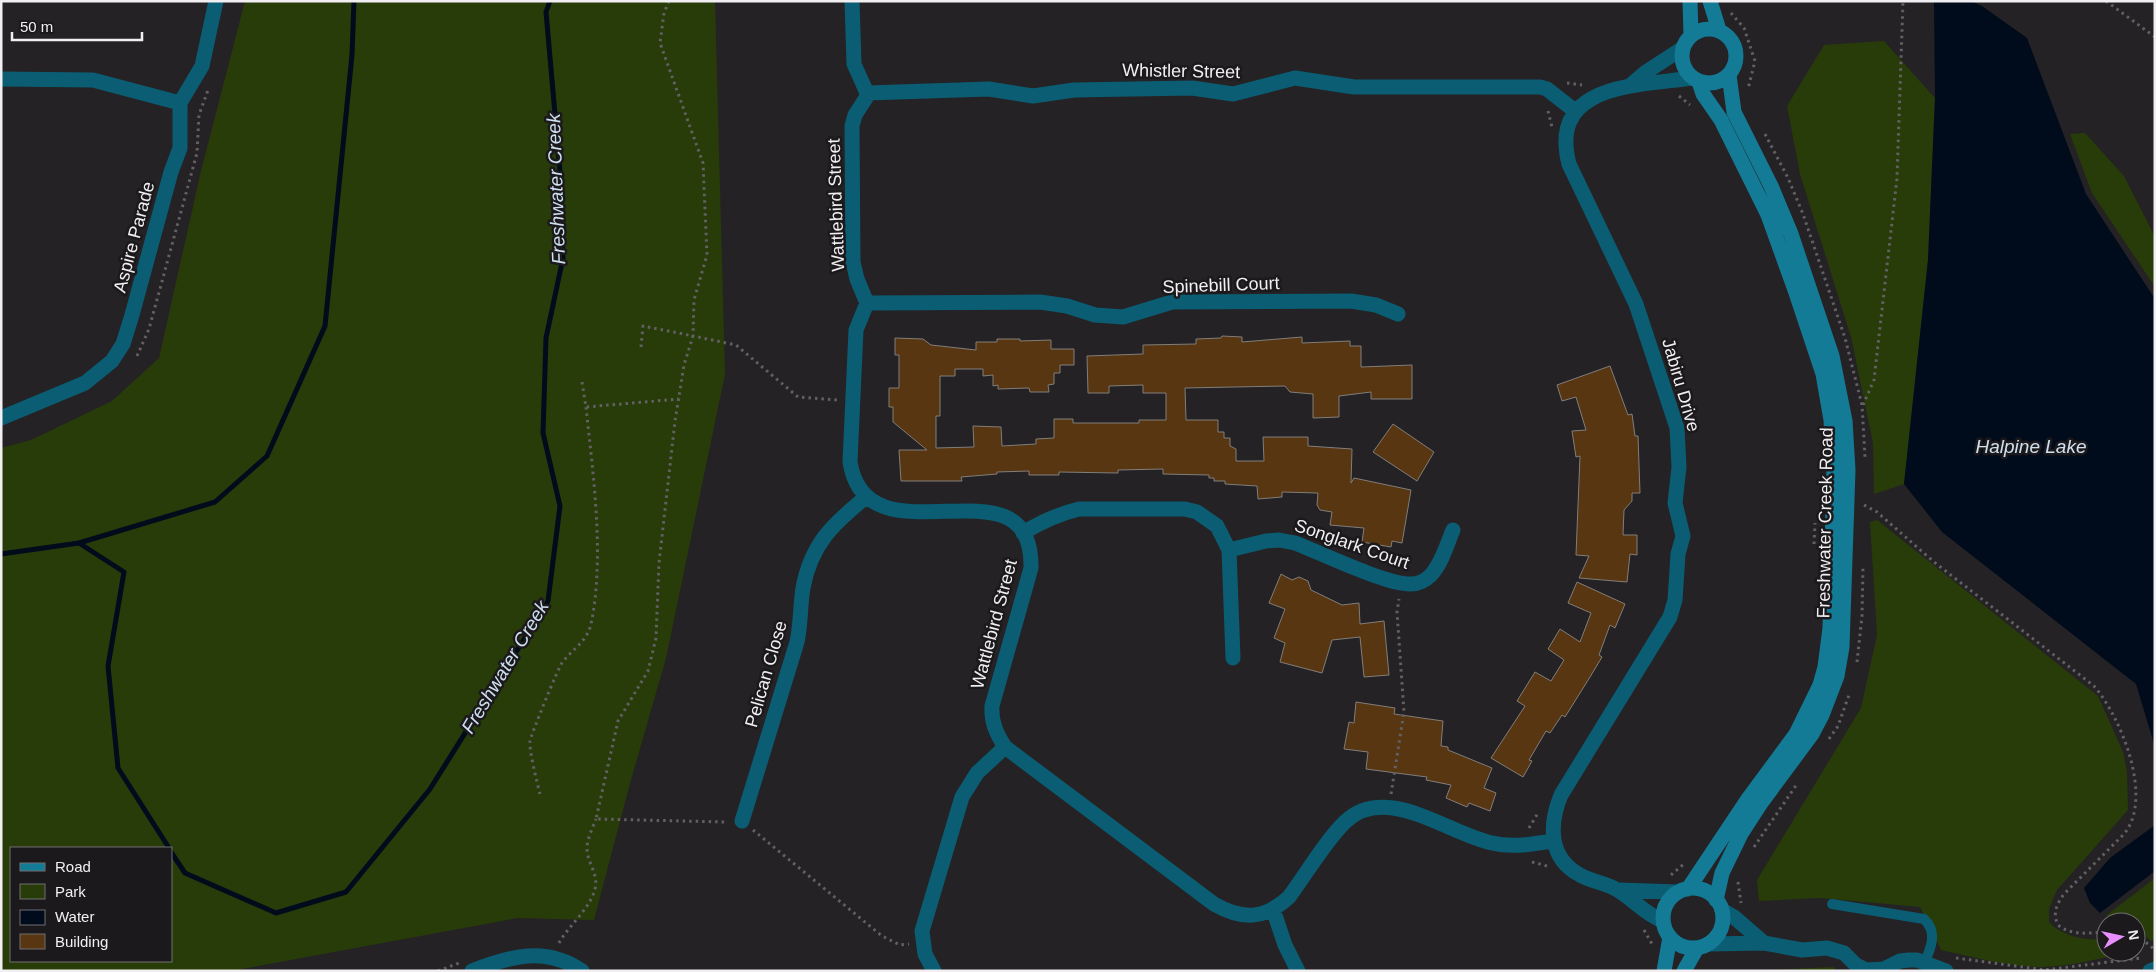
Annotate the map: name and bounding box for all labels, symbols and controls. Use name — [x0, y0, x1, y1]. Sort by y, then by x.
scale bar — [12, 10, 142, 42]
text: 50 m — [20, 18, 53, 35]
street label: Whistler Street — [1122, 60, 1240, 82]
water label: Freshwater Creek — [543, 112, 569, 265]
street label: Wattlebird Street — [824, 138, 848, 272]
street label: Aspire Parade — [110, 179, 158, 295]
street label: Spinebill Court — [1162, 273, 1280, 297]
street label: Jabiru Drive — [1658, 336, 1704, 434]
street label: Freshwater Creek Road — [1813, 427, 1837, 619]
water label: Halpine Lake — [1976, 436, 2086, 457]
street label: Songlark Court — [1292, 515, 1412, 573]
street label: Wattlebird Street — [967, 557, 1021, 691]
water label: Freshwater Creek — [457, 596, 554, 737]
street label: Pelican Close — [741, 618, 791, 730]
legend — [10, 847, 172, 962]
text: Road — [55, 858, 91, 875]
text: Park — [55, 883, 86, 900]
text: Water — [55, 908, 94, 925]
north arrow — [2096, 912, 2146, 962]
text: N — [2125, 929, 2143, 941]
text: Building — [55, 933, 108, 950]

